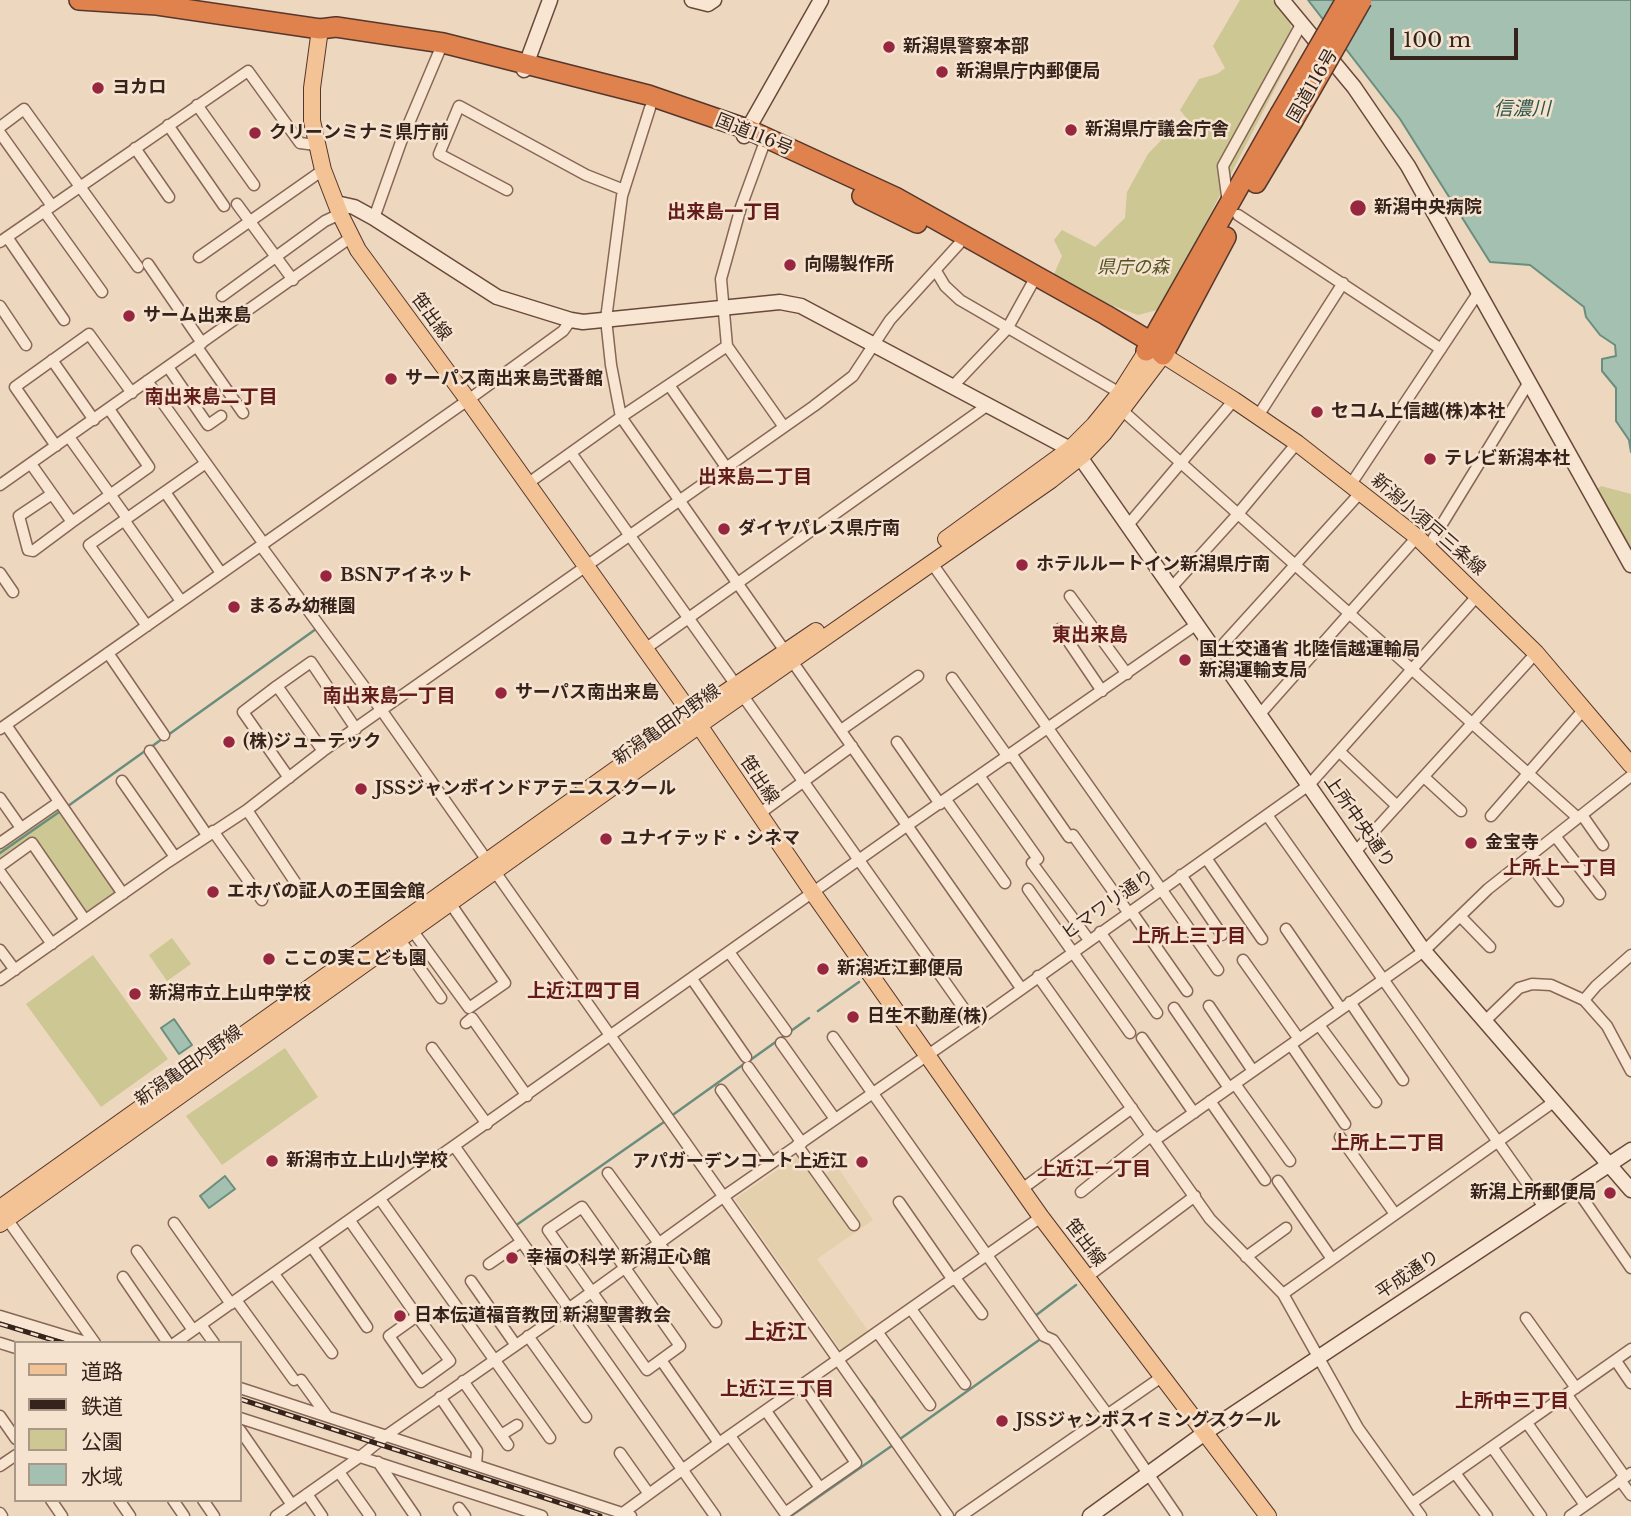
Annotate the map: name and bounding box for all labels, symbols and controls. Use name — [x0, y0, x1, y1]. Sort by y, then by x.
scale bar — [1393, 14, 1521, 58]
text: 100 m — [1403, 27, 1471, 53]
place label: 新潟県警察本部 — [903, 36, 1029, 58]
marker: 新潟県警察本部 — [881, 39, 897, 55]
street label: 国道116号 — [1283, 45, 1343, 127]
place label: 新潟県庁内郵便局 — [956, 61, 1100, 83]
marker: 新潟県庁内郵便局 — [934, 64, 950, 80]
place label: ヨカロ — [112, 77, 166, 99]
marker: ヨカロ — [90, 80, 106, 96]
water label: 信濃川 — [1494, 99, 1550, 121]
street label: 国道116号 — [712, 110, 796, 160]
place label: 新潟県庁議会庁舎 — [1085, 119, 1229, 141]
place label: クリーンミナミ県庁前 — [269, 122, 449, 144]
marker: 新潟県庁議会庁舎 — [1063, 122, 1079, 138]
marker: クリーンミナミ県庁前 — [247, 125, 263, 141]
place label: 新潟中央病院 — [1374, 197, 1482, 219]
marker: 新潟中央病院 — [1348, 198, 1368, 218]
district label: 出来島一丁目 — [667, 202, 781, 224]
place label: 向陽製作所 — [804, 254, 894, 276]
marker: 向陽製作所 — [782, 257, 798, 273]
park label: 県庁の森 — [1097, 257, 1169, 279]
street label: 笹出線 — [406, 289, 456, 345]
place label: サーム出来島 — [143, 305, 251, 327]
marker: サーム出来島 — [121, 308, 137, 324]
place label: サーパス南出来島弐番館 — [405, 368, 603, 390]
marker: サーパス南出来島弐番館 — [383, 371, 399, 387]
district label: 南出来島二丁目 — [145, 387, 277, 409]
place label: セコム上信越(株)本社 — [1331, 401, 1505, 423]
marker: セコム上信越(株)本社 — [1309, 404, 1325, 420]
place label: テレビ新潟本社 — [1444, 448, 1570, 470]
marker: テレビ新潟本社 — [1422, 451, 1438, 467]
district label: 出来島二丁目 — [698, 467, 812, 489]
street label: 新潟小須戸三条線 — [1367, 470, 1489, 580]
place label: ダイヤパレス県庁南 — [738, 518, 900, 540]
marker: ダイヤパレス県庁南 — [716, 521, 732, 537]
place label: ホテルルートイン新潟県庁南 — [1036, 554, 1270, 576]
marker: ホテルルートイン新潟県庁南 — [1014, 557, 1030, 573]
place label: BSNアイネット — [340, 565, 473, 587]
marker: BSNアイネット — [318, 568, 334, 584]
place label: まるみ幼稚園 — [248, 596, 356, 618]
marker: まるみ幼稚園 — [226, 599, 242, 615]
district label: 東出来島 — [1052, 625, 1128, 647]
place label: 国土交通省 北陸信越運輸局 新潟運輸支局 — [1199, 639, 1420, 682]
marker: 国土交通省 北陸信越運輸局 新潟運輸支局 — [1177, 652, 1193, 668]
street label: 新潟亀田内野線 — [609, 680, 725, 770]
place label: サーパス南出来島 — [515, 682, 659, 704]
marker: サーパス南出来島 — [493, 685, 509, 701]
district label: 南出来島一丁目 — [323, 686, 455, 708]
place label: (株)ジューテック — [243, 731, 381, 753]
marker: (株)ジューテック — [221, 734, 237, 750]
street label: 笹出線 — [735, 752, 783, 808]
street label: 上所中央通り — [1319, 772, 1399, 872]
place label: JSSジャンボインドアテニススクール — [375, 778, 676, 800]
marker: JSSジャンボインドアテニススクール — [353, 781, 369, 797]
place label: ユナイテッド・シネマ — [620, 828, 800, 850]
marker: ユナイテッド・シネマ — [598, 831, 614, 847]
place label: 金宝寺 — [1485, 832, 1539, 854]
marker: 金宝寺 — [1463, 835, 1479, 851]
district label: 上所上一丁目 — [1503, 858, 1617, 880]
street label: ヒマワリ通り — [1058, 865, 1158, 945]
place label: エホバの証人の王国会館 — [227, 881, 425, 903]
marker: エホバの証人の王国会館 — [205, 884, 221, 900]
district label: 上所上三丁目 — [1132, 926, 1246, 948]
place label: ここの実こども園 — [283, 948, 427, 970]
marker: ここの実こども園 — [261, 951, 277, 967]
place label: 新潟近江郵便局 — [837, 958, 963, 980]
marker: 新潟近江郵便局 — [815, 961, 831, 977]
district label: 上近江四丁目 — [527, 981, 641, 1003]
place label: 新潟市立上山中学校 — [149, 983, 311, 1005]
marker: 新潟市立上山中学校 — [127, 986, 143, 1002]
place label: 日生不動産(株) — [867, 1006, 987, 1028]
marker: 日生不動産(株) — [845, 1009, 861, 1025]
street label: 新潟亀田内野線 — [131, 1021, 247, 1111]
district label: 上所上二丁目 — [1331, 1133, 1445, 1155]
place label: 新潟市立上山小学校 — [286, 1150, 448, 1172]
place label: アパガーデンコート上近江 — [632, 1151, 848, 1173]
marker: 新潟市立上山小学校 — [264, 1153, 280, 1169]
marker: アパガーデンコート上近江 — [854, 1154, 870, 1170]
district label: 上近江一丁目 — [1037, 1159, 1151, 1181]
place label: 新潟上所郵便局 — [1470, 1182, 1596, 1204]
marker: 新潟上所郵便局 — [1602, 1185, 1618, 1201]
street label: 笹出線 — [1060, 1215, 1110, 1271]
street label: 平成通り — [1372, 1246, 1444, 1304]
place label: 幸福の科学 新潟正心館 — [526, 1247, 711, 1269]
marker: 幸福の科学 新潟正心館 — [504, 1250, 520, 1266]
place label: 日本伝道福音教団 新潟聖書教会 — [414, 1305, 671, 1327]
marker: 日本伝道福音教団 新潟聖書教会 — [392, 1308, 408, 1324]
district label: 上近江 — [745, 1320, 807, 1346]
legend — [14, 1341, 242, 1502]
text: 道路 — [81, 1359, 123, 1385]
district label: 上近江三丁目 — [720, 1379, 834, 1401]
district label: 上所中三丁目 — [1455, 1391, 1569, 1413]
text: 鉄道 — [81, 1394, 123, 1420]
place label: JSSジャンボスイミングスクール — [1016, 1410, 1281, 1432]
marker: JSSジャンボスイミングスクール — [994, 1413, 1010, 1429]
text: 公園 — [81, 1429, 123, 1455]
text: 水域 — [81, 1464, 123, 1490]

